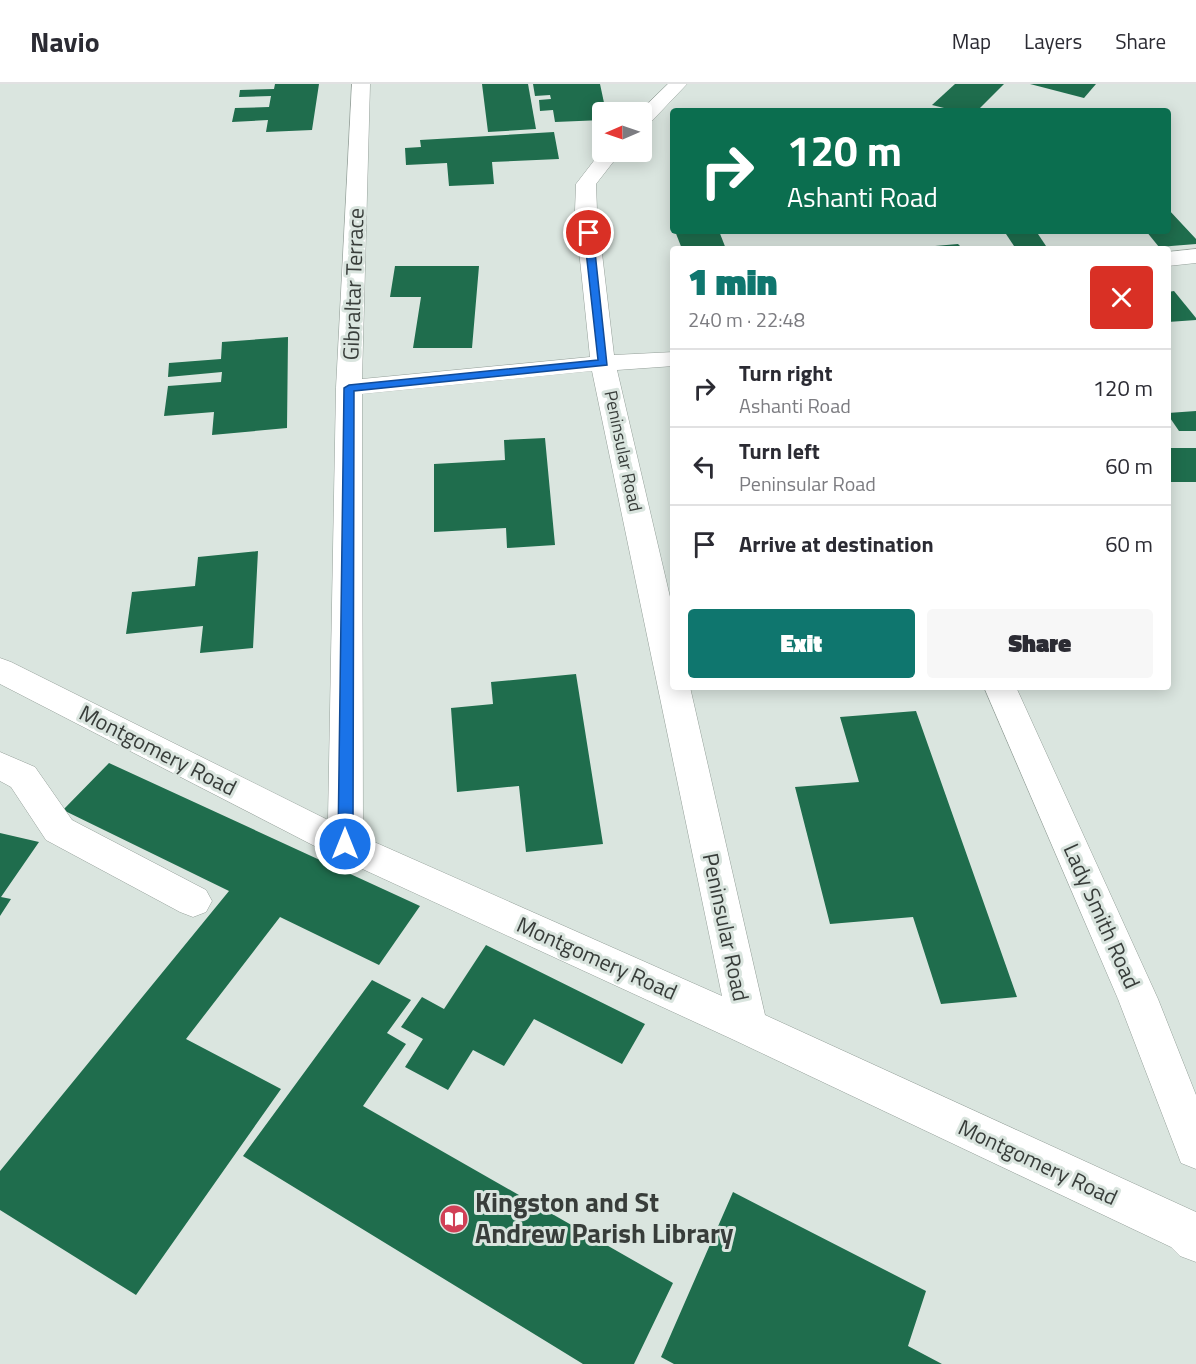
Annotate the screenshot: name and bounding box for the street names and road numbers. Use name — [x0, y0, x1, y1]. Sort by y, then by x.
street label: Gibraltar Terrace — [333, 207, 373, 361]
street label: Peninsular Road — [597, 388, 650, 514]
street label: Montgomery Road — [73, 696, 243, 804]
street label: Lady Smith Road — [1055, 838, 1149, 994]
street label: Peninsular Road — [694, 850, 758, 1004]
street label: Montgomery Road — [511, 907, 683, 1009]
street label: Montgomery Road — [953, 1110, 1123, 1214]

